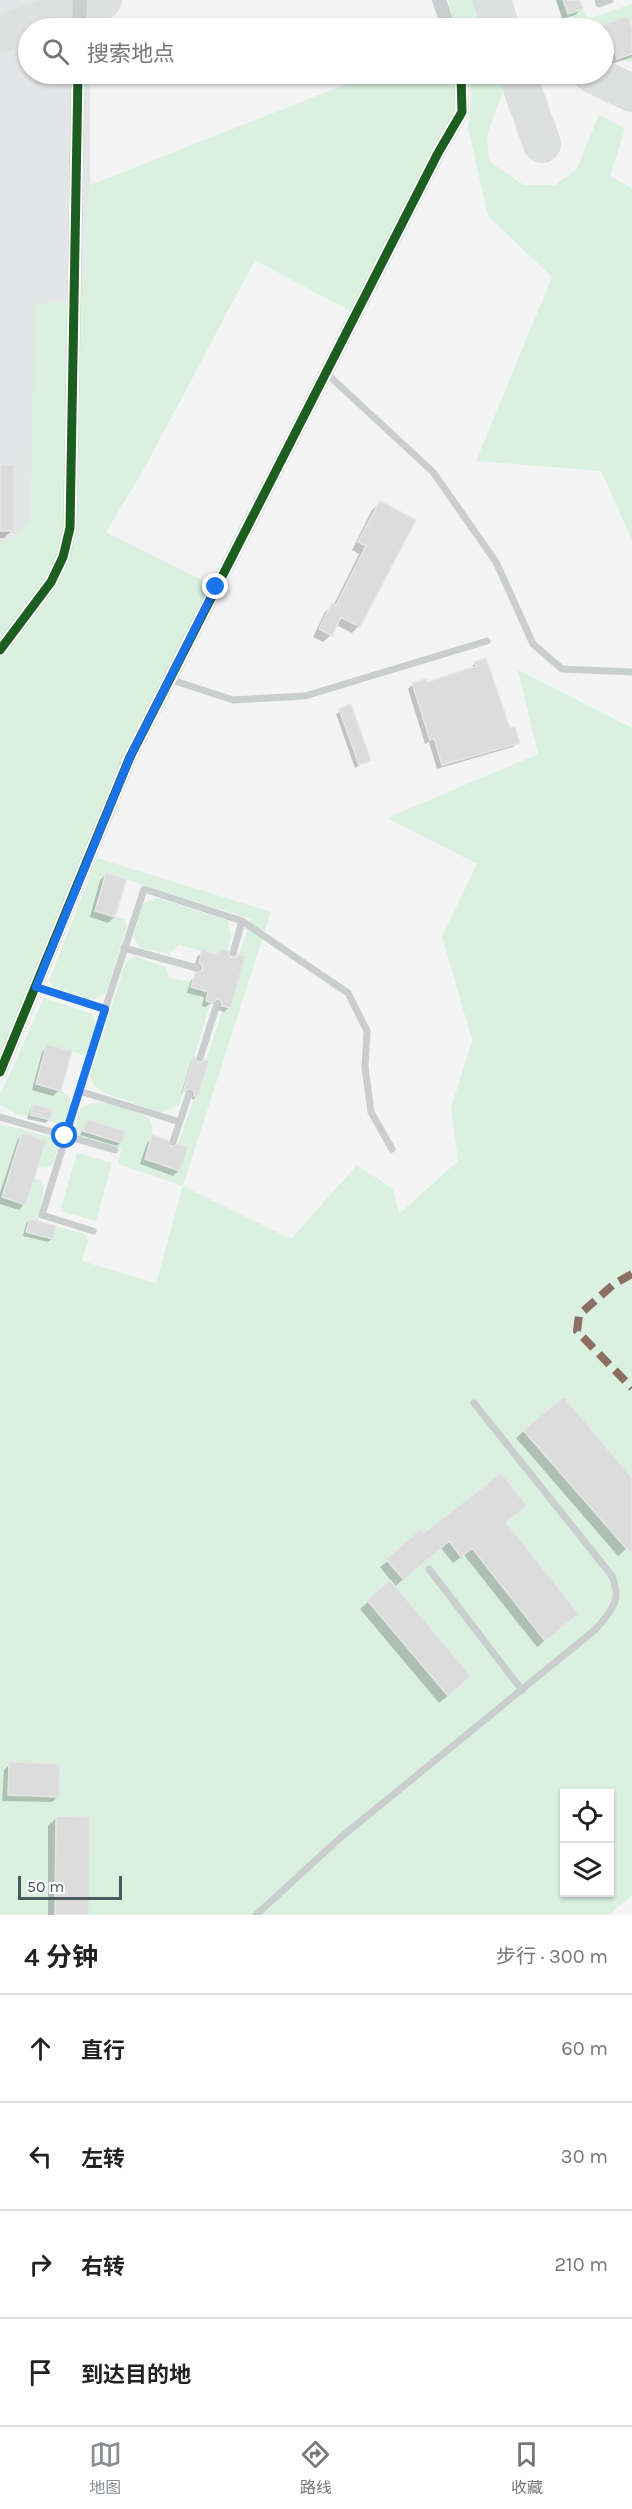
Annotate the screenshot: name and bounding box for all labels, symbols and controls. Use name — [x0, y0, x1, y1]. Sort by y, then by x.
search box — [18, 18, 614, 84]
icon: search — [39, 35, 72, 68]
text: 搜索地点 — [87, 41, 175, 67]
route end — [202, 573, 228, 599]
route start — [51, 1122, 77, 1148]
map controls — [560, 1789, 614, 1897]
button: locate — [560, 1789, 614, 1843]
button: layers — [560, 1843, 614, 1897]
scale bar — [18, 1873, 122, 1900]
text: 50 m — [27, 1877, 64, 1896]
text: 4 分钟 — [24, 1942, 98, 1973]
text: 步行 · 300 m — [496, 1945, 608, 1968]
icon: ahead — [24, 2032, 57, 2065]
text: 60 m — [561, 2037, 608, 2060]
text: 直行 — [81, 2038, 125, 2064]
icon: left — [24, 2140, 57, 2173]
text: 30 m — [561, 2145, 608, 2168]
text: 左转 — [81, 2146, 125, 2172]
icon: right — [24, 2248, 57, 2281]
text: 210 m — [554, 2253, 608, 2276]
text: 右转 — [81, 2254, 125, 2280]
icon: arrive — [24, 2356, 57, 2389]
text: 到达目的地 — [81, 2362, 191, 2388]
tab: 地图 — [89, 2438, 122, 2498]
tab: 路线 — [299, 2438, 332, 2498]
tab: 收藏 — [510, 2438, 543, 2498]

